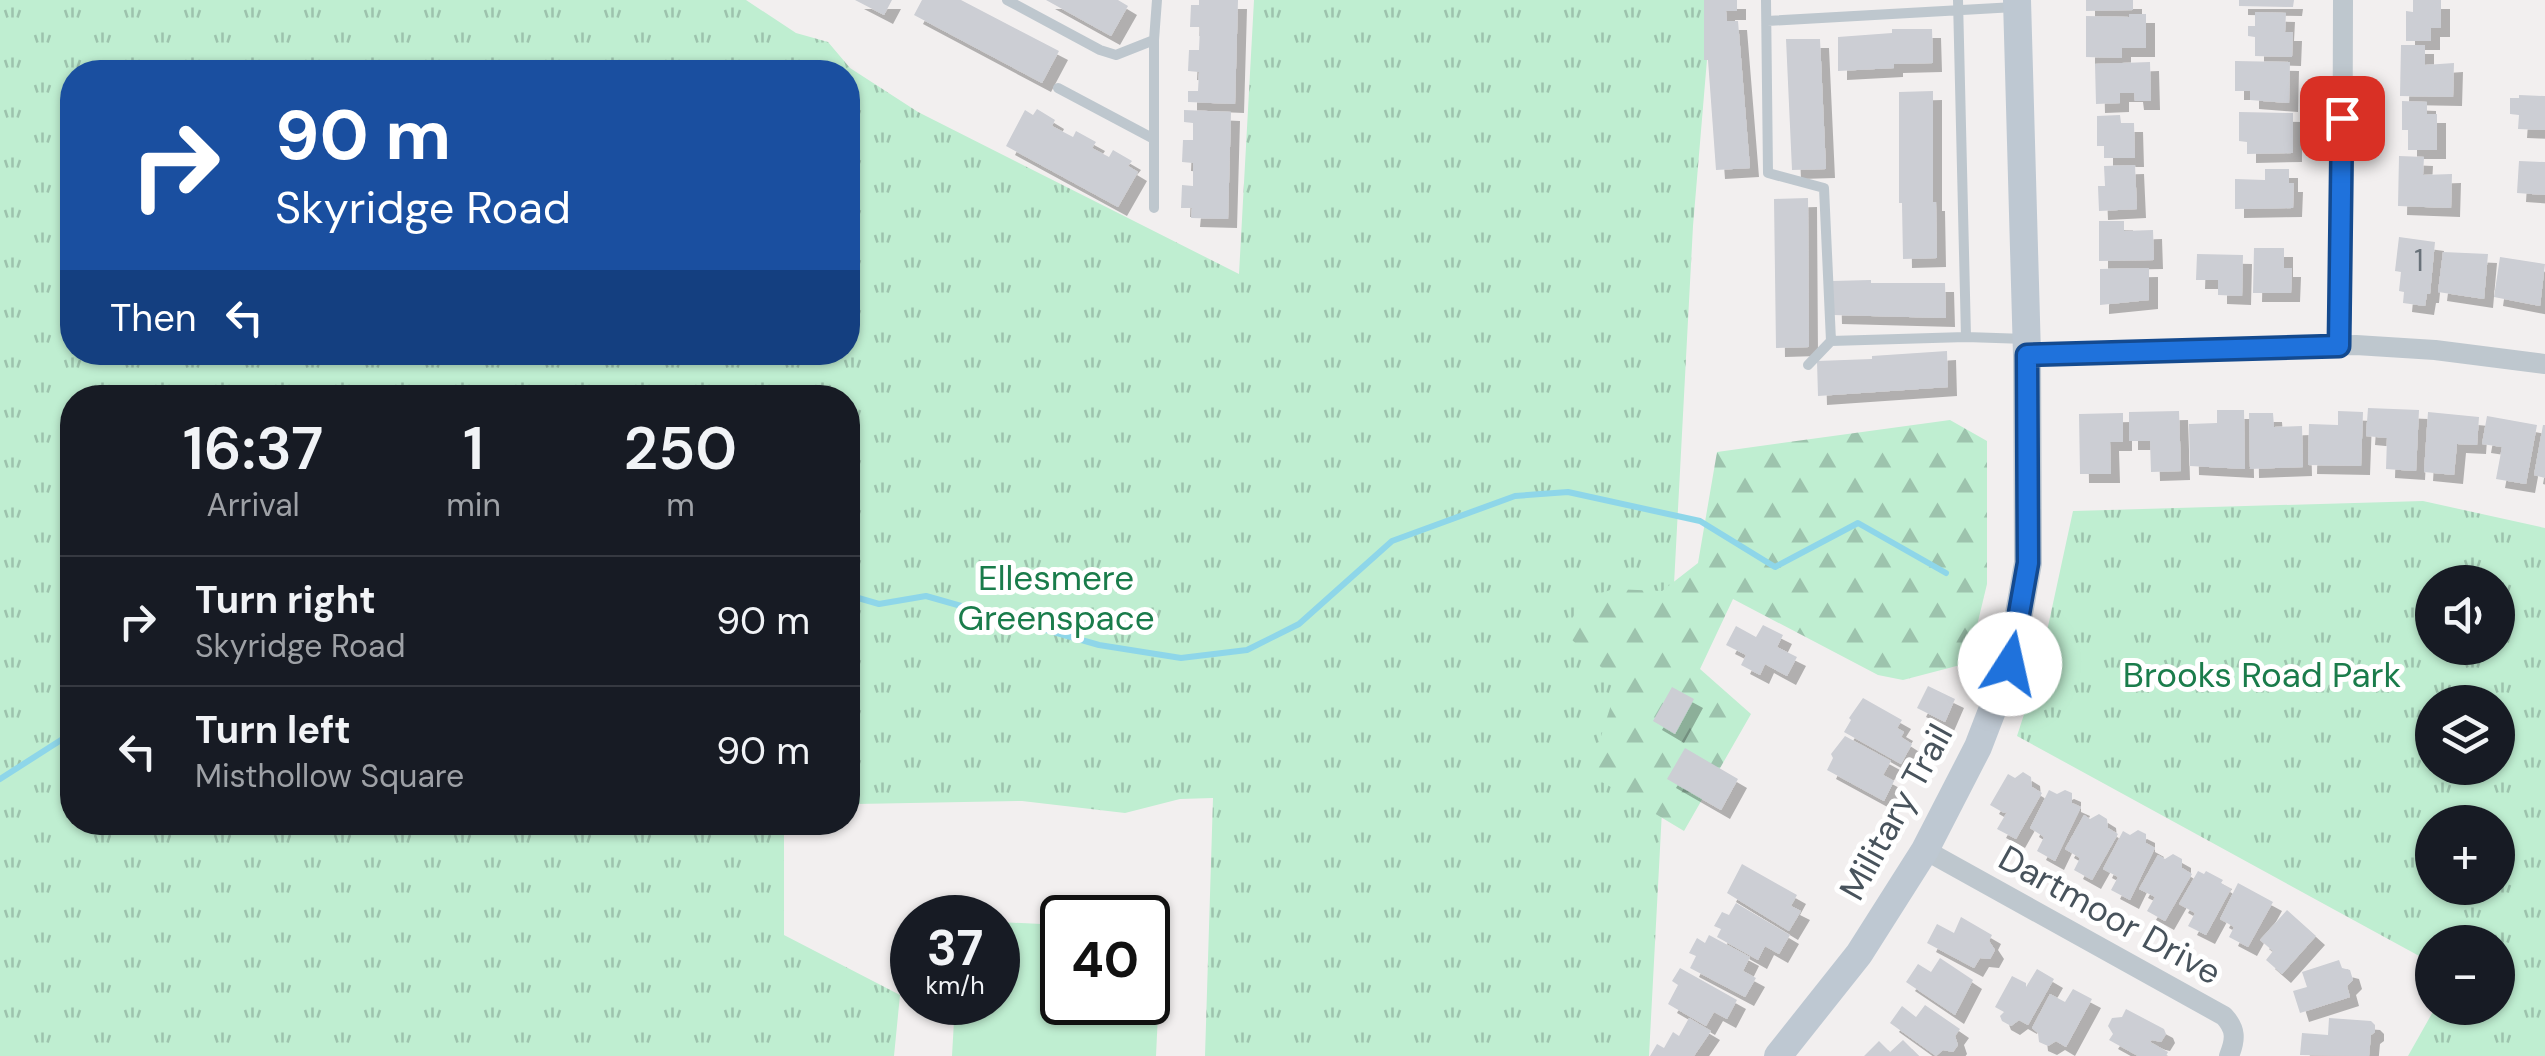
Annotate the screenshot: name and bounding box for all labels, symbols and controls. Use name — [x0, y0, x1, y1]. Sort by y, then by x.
pin — [2300, 76, 2385, 161]
text: 90 m — [275, 90, 451, 181]
icon: arrive — [2315, 91, 2370, 146]
icon: right — [110, 100, 240, 230]
text: Skyridge Road — [275, 178, 571, 237]
house number: 1 — [2414, 241, 2424, 280]
icon: left — [217, 290, 272, 345]
text: Then — [110, 293, 197, 343]
text: 16:37 — [183, 409, 323, 488]
text: 1 — [463, 409, 484, 488]
text: 250 — [624, 409, 737, 488]
text: Arrival — [207, 484, 300, 526]
text: min — [446, 484, 501, 526]
text: m — [666, 484, 695, 526]
park label: Ellesmere Greenspace — [957, 555, 1155, 641]
map controls — [2415, 565, 2515, 1025]
button: sound — [2415, 565, 2515, 665]
text: Turn right — [195, 575, 376, 625]
icon: right — [110, 594, 165, 649]
text: 90 m — [716, 596, 810, 646]
position arrow — [1958, 612, 2062, 716]
text: Skyridge Road — [195, 625, 405, 667]
park label: Brooks Road Park — [2123, 652, 2402, 698]
button: layers — [2415, 685, 2515, 785]
text: Turn left — [195, 705, 351, 755]
street label: Military Trail — [1829, 716, 1963, 908]
icon: left — [110, 724, 165, 779]
text: 90 m — [716, 726, 810, 776]
text: Misthollow Square — [195, 755, 464, 797]
button: + — [2415, 805, 2515, 905]
street label: Dartmoor Drive — [1991, 835, 2229, 995]
speed limit sign: 40 — [1040, 895, 1170, 1025]
text: 37 — [927, 915, 983, 981]
button: − — [2415, 925, 2515, 1025]
text: km/h — [925, 969, 985, 1002]

